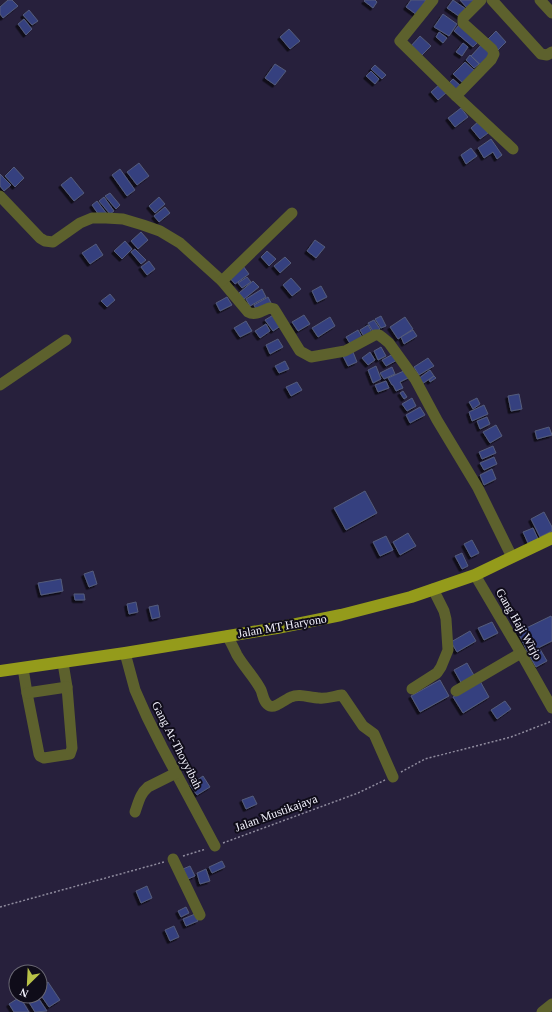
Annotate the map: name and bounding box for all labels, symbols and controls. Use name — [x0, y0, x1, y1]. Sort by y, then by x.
street label: Gang Haji Wirjo — [493, 586, 545, 662]
street label: Jalan MT Haryono — [236, 611, 328, 641]
street label: Gang At-Thoyyibah — [149, 699, 205, 791]
street label: Jalan Mustikajaya — [233, 791, 320, 834]
north arrow — [8, 964, 48, 1004]
text: N — [18, 986, 30, 1000]

